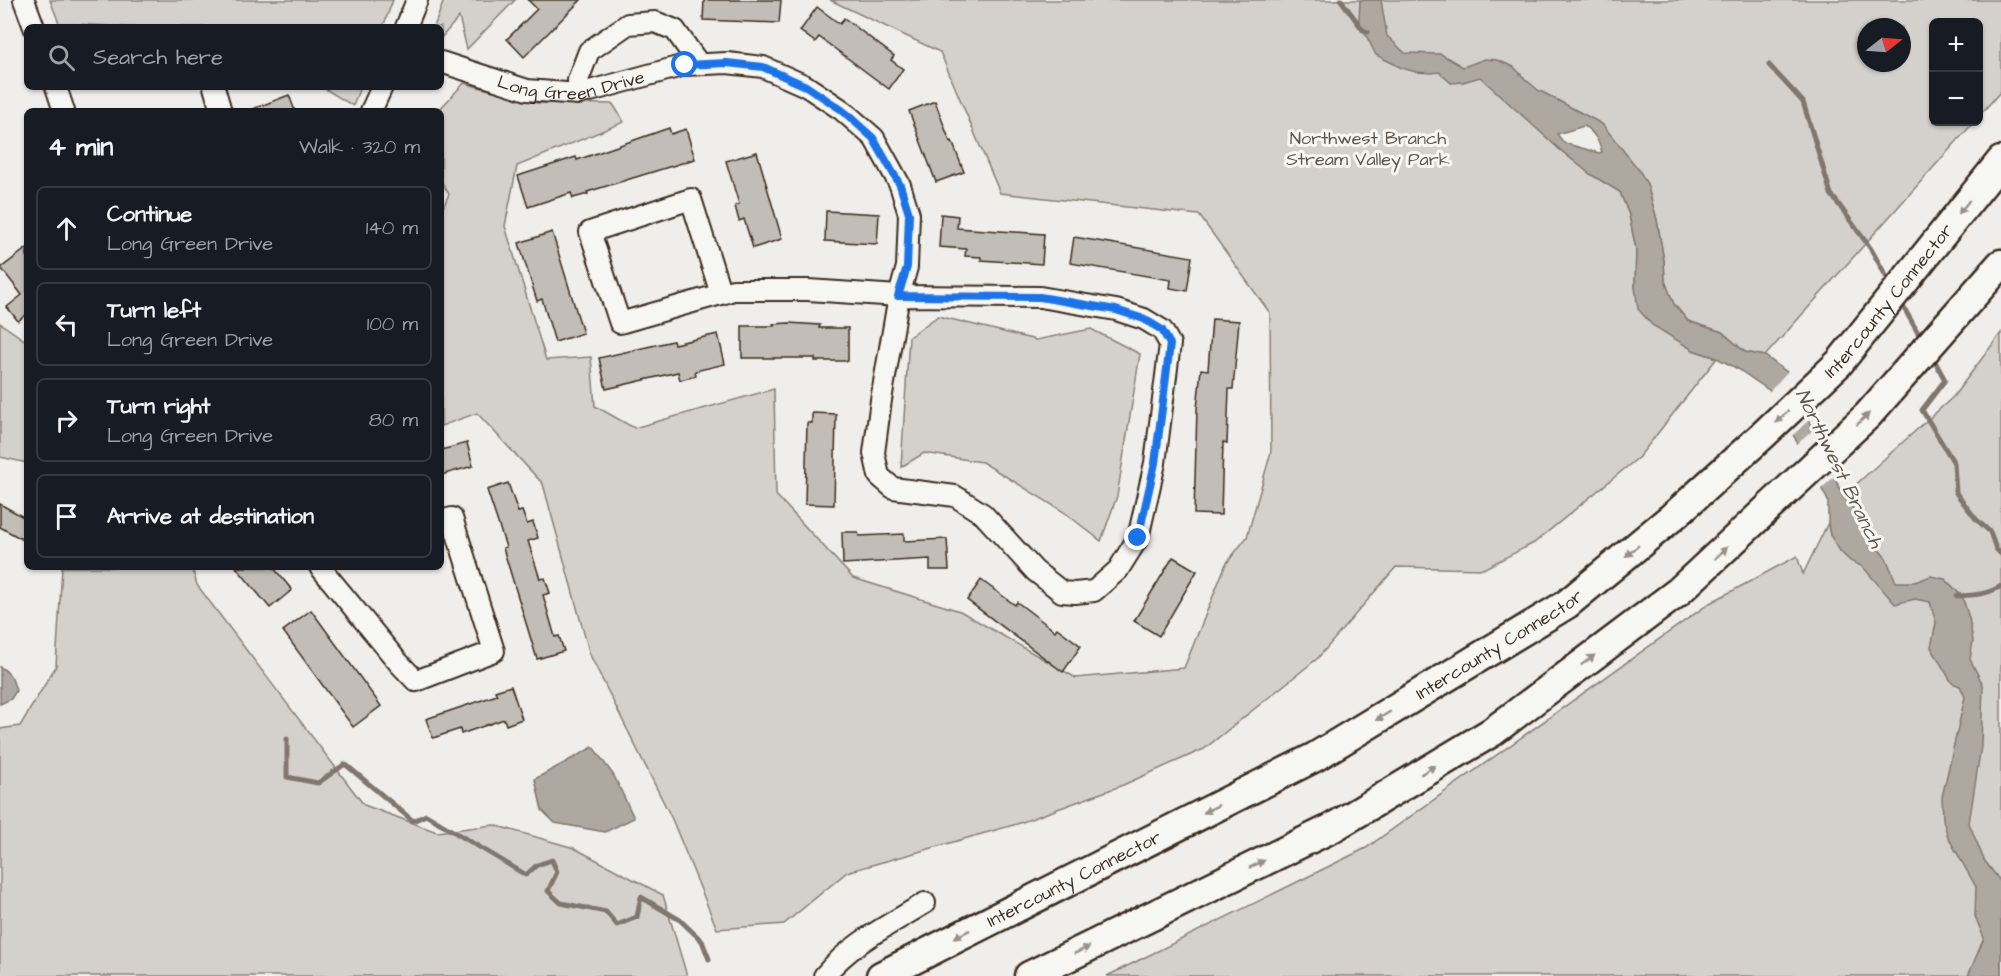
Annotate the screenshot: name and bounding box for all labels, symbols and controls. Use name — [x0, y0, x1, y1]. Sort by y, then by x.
north arrow — [1857, 18, 1911, 72]
map controls — [1929, 18, 1983, 126]
button: + — [1929, 18, 1983, 72]
search box — [24, 24, 444, 90]
icon: search — [45, 41, 78, 74]
text: Search here — [93, 42, 223, 73]
route start — [671, 51, 697, 77]
street label: Long Green Drive — [494, 65, 648, 107]
button: − — [1929, 72, 1983, 126]
park label: Northwest Branch Stream Valley Park — [1286, 126, 1450, 173]
text: 4 min — [48, 129, 113, 165]
text: Walk · 320 m — [299, 133, 420, 161]
text: Continue — [107, 199, 192, 230]
one-way arrow — [1958, 199, 1971, 215]
icon: ahead — [50, 212, 83, 245]
text: 140 m — [366, 214, 418, 242]
street label: Intercounty Connector — [1819, 218, 1959, 384]
text: Long Green Drive — [107, 230, 273, 258]
text: Turn left — [107, 295, 201, 326]
icon: left — [50, 308, 83, 341]
text: 100 m — [367, 310, 418, 338]
text: Long Green Drive — [107, 326, 273, 354]
water label: Northwest Branch — [1788, 384, 1890, 554]
text: Turn right — [107, 391, 210, 422]
icon: right — [50, 404, 83, 437]
text: 80 m — [369, 406, 418, 434]
one-way arrow — [1775, 410, 1789, 424]
one-way arrow — [1856, 413, 1870, 427]
text: Long Green Drive — [107, 422, 273, 450]
icon: arrive — [50, 500, 83, 533]
text: Arrive at destination — [107, 501, 314, 532]
route end — [1124, 524, 1150, 550]
one-way arrow — [1624, 544, 1640, 557]
one-way arrow — [1714, 546, 1728, 560]
street label: Intercounty Connector — [1411, 584, 1589, 706]
one-way arrow — [1580, 654, 1596, 666]
one-way arrow — [1375, 710, 1391, 721]
one-way arrow — [1420, 765, 1436, 776]
one-way arrow — [1203, 804, 1220, 814]
street label: Intercounty Connector — [983, 825, 1166, 934]
one-way arrow — [1248, 860, 1265, 869]
one-way arrow — [953, 929, 970, 939]
one-way arrow — [1073, 945, 1090, 954]

